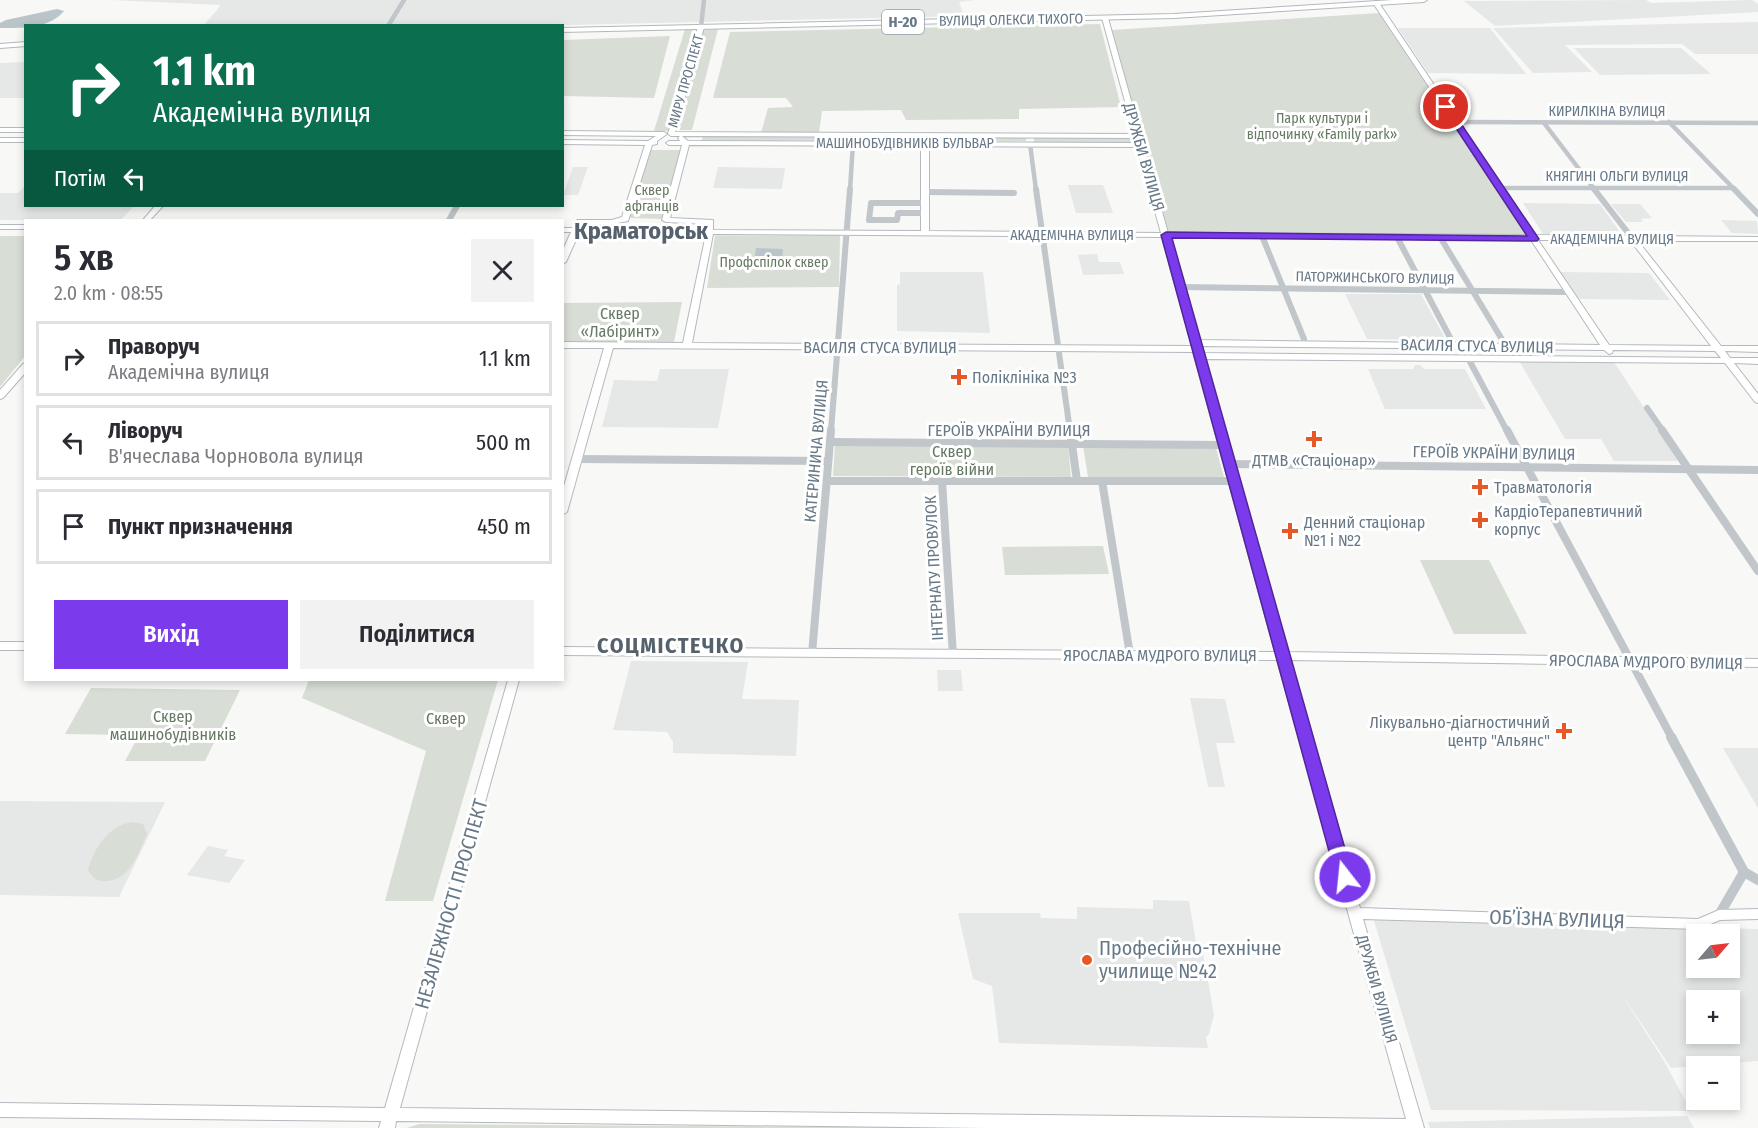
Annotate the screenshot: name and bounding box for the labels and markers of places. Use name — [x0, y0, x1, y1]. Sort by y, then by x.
pin — [1420, 81, 1471, 132]
marker: Поліклініка №3 — [950, 368, 968, 386]
place label: Поліклініка №3 — [972, 368, 1077, 387]
marker: ДТМВ «Стаціонар» — [1305, 430, 1323, 448]
place label: ДТМВ «Стаціонар» — [1251, 451, 1376, 470]
marker: Травматологія — [1471, 478, 1489, 496]
place label: Травматологія — [1494, 478, 1592, 497]
place label: КардіоТерапевтичний корпус — [1494, 502, 1643, 539]
marker: КардіоТерапевтичний корпус — [1471, 511, 1489, 529]
place label: Денний стаціонар №1 і №2 — [1303, 513, 1425, 550]
marker: Денний стаціонар №1 і №2 — [1281, 522, 1299, 540]
place label: Лікувально-діагностичний центр "Альянс" — [1369, 713, 1550, 750]
marker: Лікувально-діагностичний центр "Альянс" — [1555, 722, 1573, 740]
place label: Професійно-технічне училище №42 — [1099, 936, 1282, 983]
marker: Професійно-технічне училище №42 — [1080, 953, 1094, 967]

